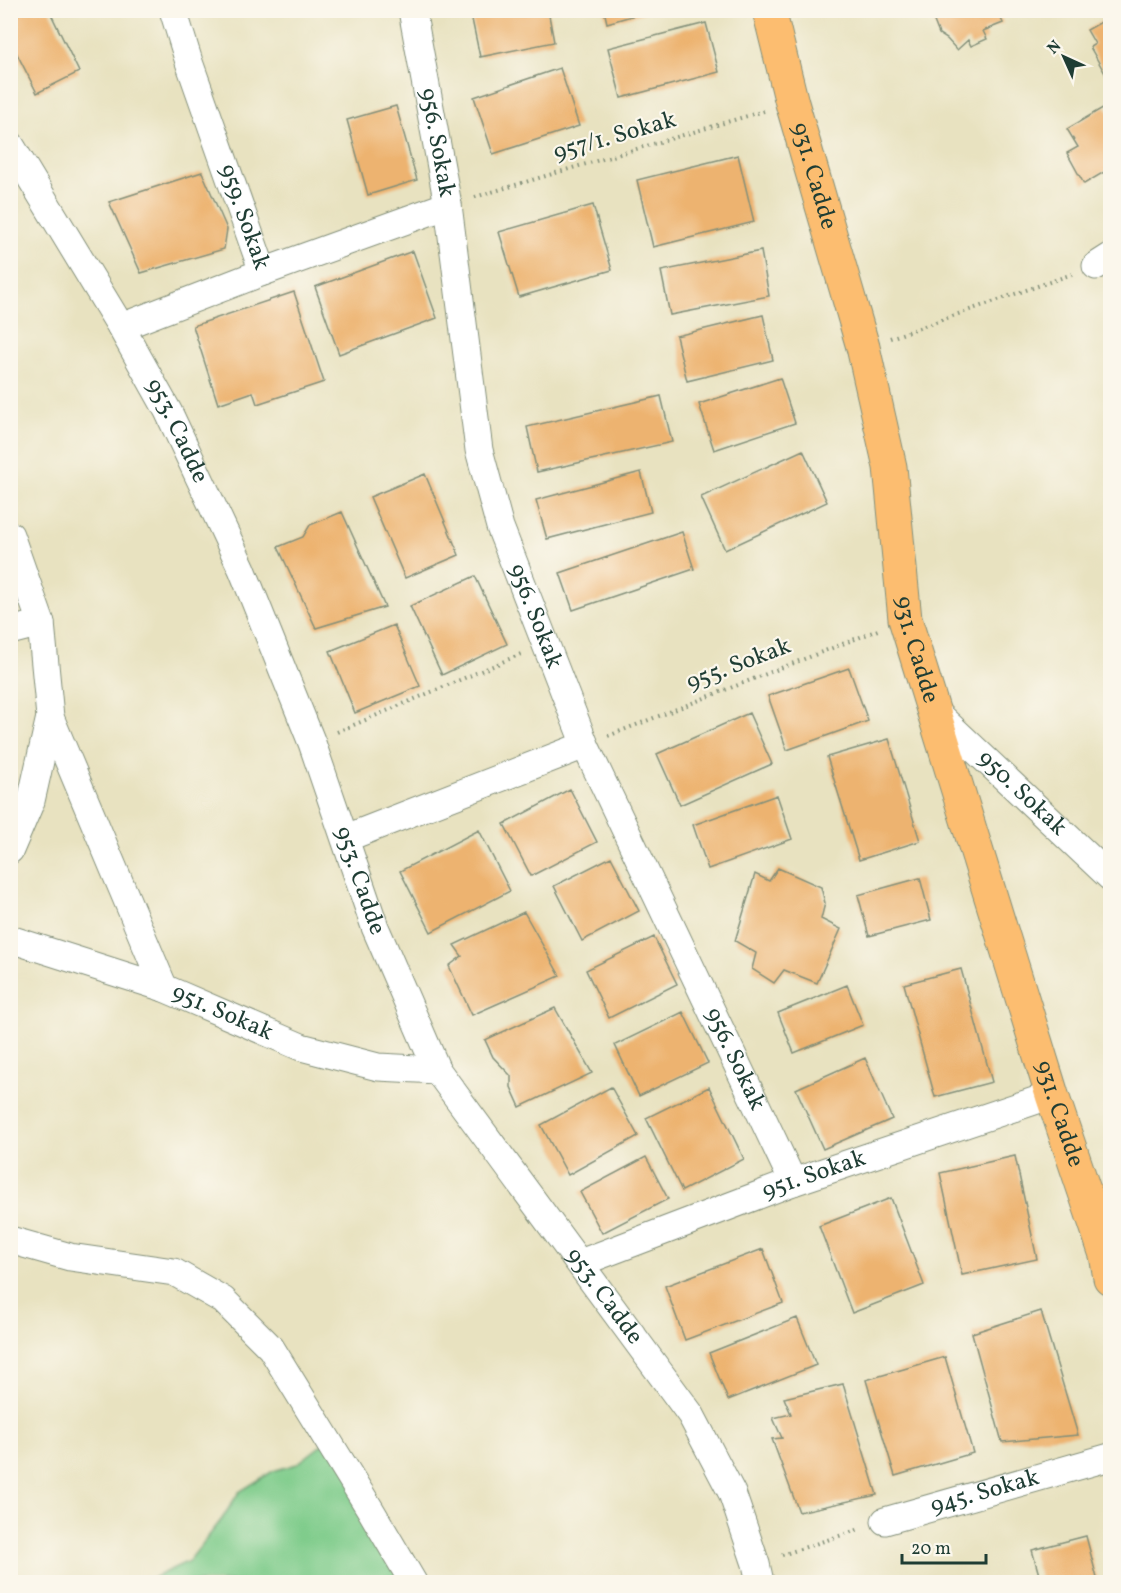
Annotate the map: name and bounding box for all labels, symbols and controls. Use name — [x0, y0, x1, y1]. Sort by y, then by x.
north arrow — [1034, 27, 1094, 87]
text: N — [1043, 36, 1067, 60]
street label: 956. Sokak — [410, 85, 463, 200]
street label: 957/1. Sokak — [550, 103, 680, 171]
street label: 931. Cadde — [782, 118, 845, 234]
street label: 959. Sokak — [209, 160, 278, 275]
street label: 953. Cadde — [136, 372, 217, 489]
street label: 956. Sokak — [499, 559, 571, 674]
street label: 931. Cadde — [886, 595, 947, 708]
street label: 955. Sokak — [682, 629, 796, 701]
street label: 950. Sokak — [969, 743, 1074, 845]
street label: 953. Cadde — [325, 822, 394, 941]
street label: 951. Sokak — [166, 976, 278, 1050]
street label: 956. Sokak — [695, 1002, 774, 1116]
street label: 931. Cadde — [1025, 1057, 1092, 1172]
street label: 951. Sokak — [757, 1142, 870, 1209]
street label: 953. Cadde — [557, 1241, 651, 1352]
street label: 945. Sokak — [927, 1461, 1043, 1524]
scale bar — [902, 1527, 986, 1565]
text: 20 m — [911, 1537, 951, 1562]

